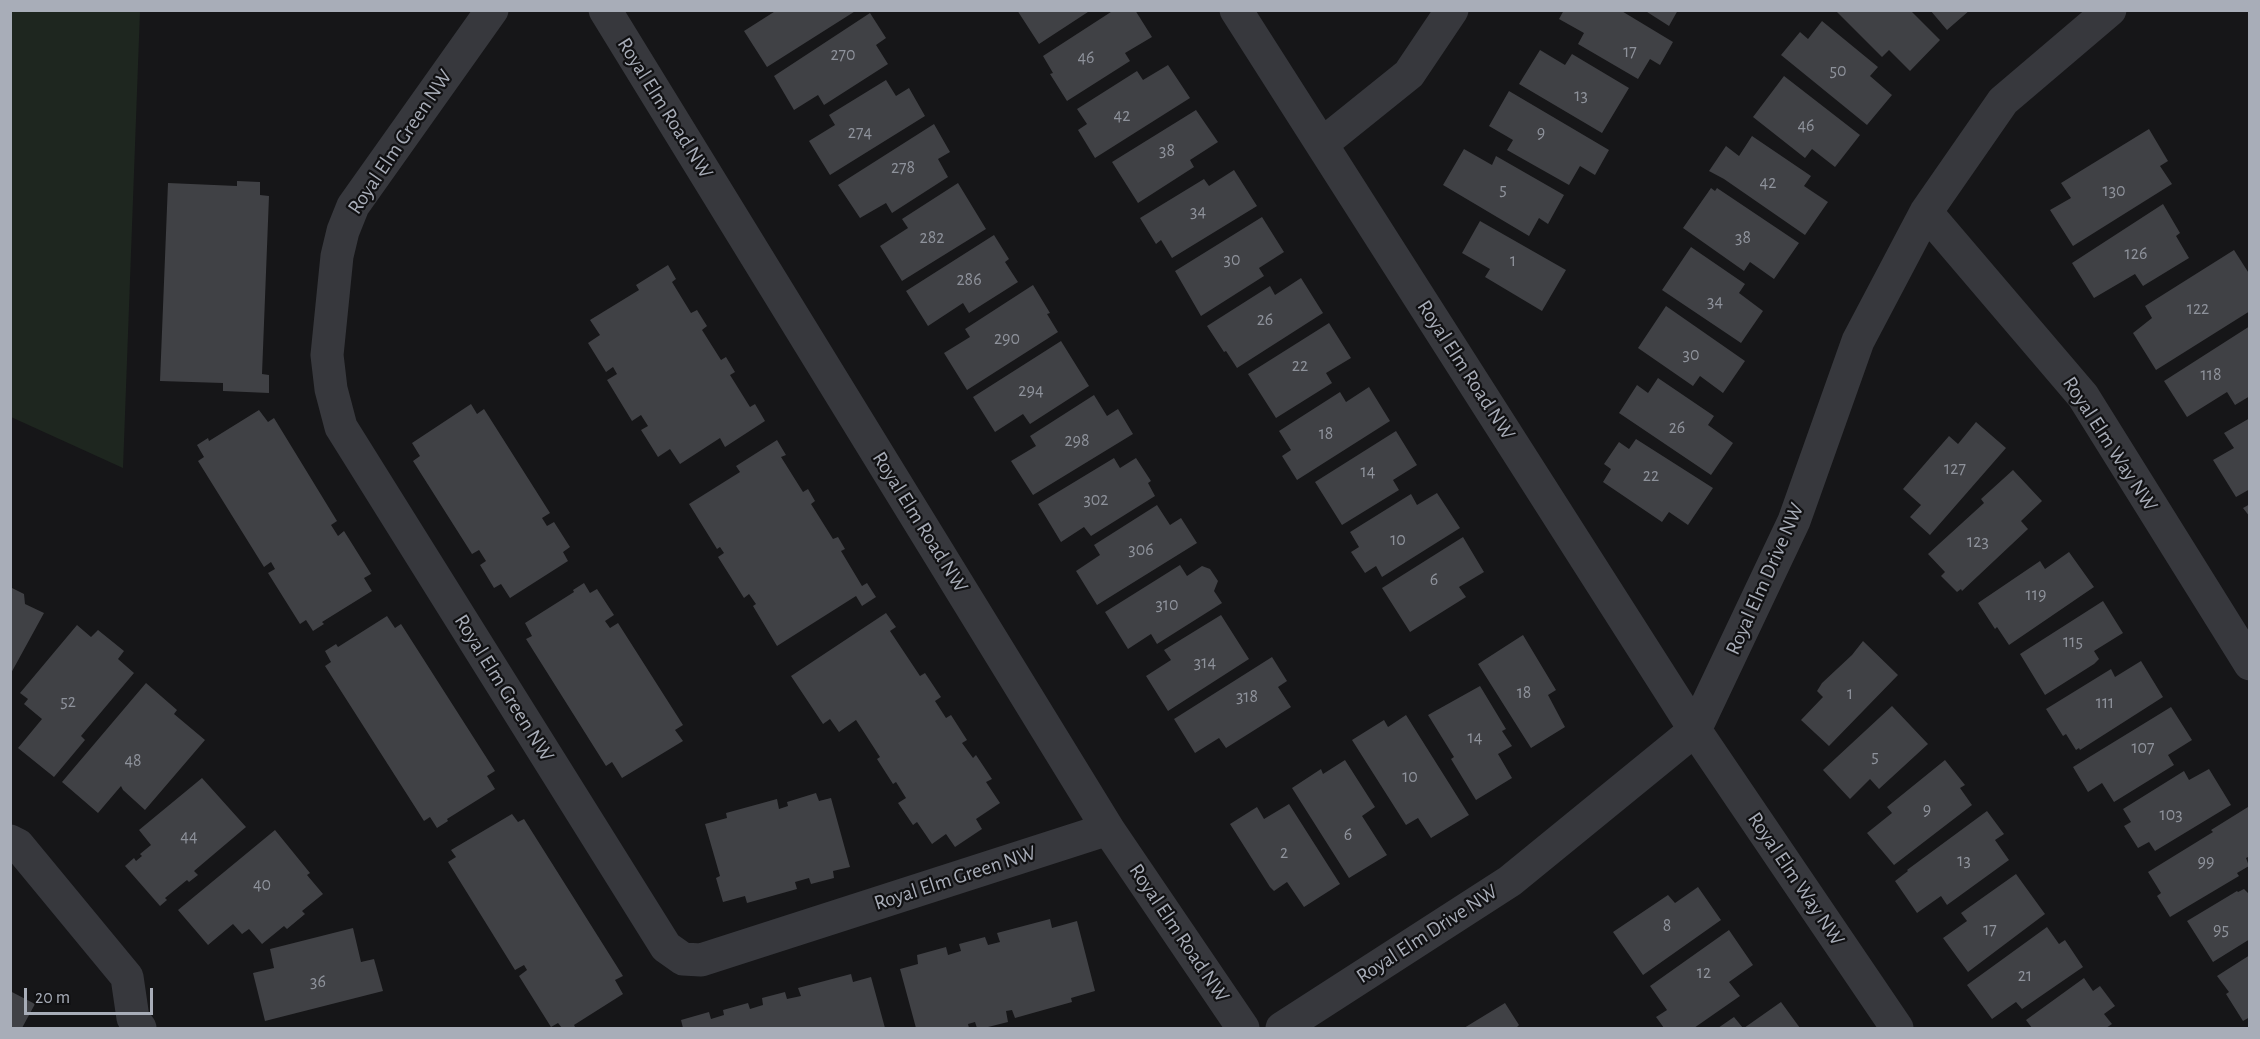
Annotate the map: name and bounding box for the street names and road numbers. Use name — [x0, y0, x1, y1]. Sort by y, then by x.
street label: Royal Elm Road NW — [612, 33, 718, 183]
street label: Royal Elm Green NW — [342, 65, 458, 219]
street label: Royal Elm Road NW — [1411, 295, 1521, 445]
street label: Royal Elm Way NW — [2057, 372, 2163, 516]
street label: Royal Elm Road NW — [867, 447, 973, 597]
street label: Royal Elm Drive NW — [1720, 499, 1810, 659]
street label: Royal Elm Green NW — [449, 610, 559, 766]
street label: Royal Elm Way NW — [1742, 807, 1850, 951]
street label: Royal Elm Green NW — [871, 840, 1039, 916]
street label: Royal Elm Road NW — [1123, 859, 1235, 1007]
street label: Royal Elm Drive NW — [1352, 879, 1502, 989]

